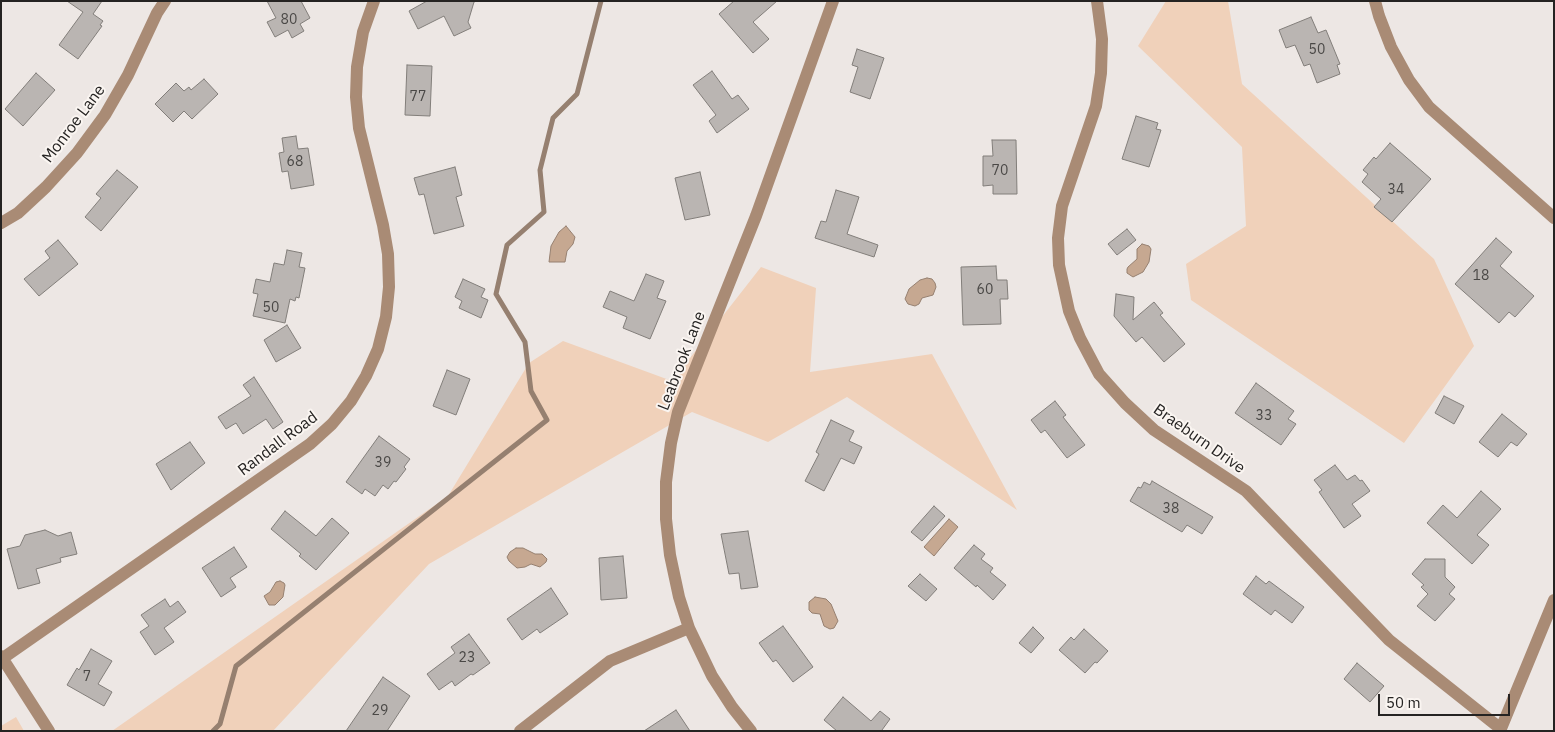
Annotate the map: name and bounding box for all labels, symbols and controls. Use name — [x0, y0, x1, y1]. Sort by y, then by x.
house number: 80 — [281, 12, 297, 28]
house number: 50 — [1309, 42, 1325, 58]
street label: Monroe Lane — [38, 81, 110, 167]
house number: 77 — [410, 89, 426, 105]
house number: 68 — [287, 154, 303, 170]
house number: 70 — [992, 163, 1008, 179]
house number: 34 — [1388, 182, 1404, 198]
house number: 18 — [1473, 268, 1489, 284]
house number: 60 — [977, 282, 993, 298]
house number: 50 — [263, 300, 279, 316]
street label: Leabrook Lane — [654, 309, 710, 413]
street label: Braeburn Drive — [1149, 400, 1249, 478]
street label: Randall Road — [234, 408, 322, 480]
house number: 33 — [1256, 408, 1272, 424]
house number: 39 — [375, 455, 391, 471]
house number: 38 — [1163, 501, 1179, 517]
house number: 23 — [459, 650, 475, 666]
house number: 7 — [83, 669, 91, 685]
scale bar — [1380, 684, 1512, 716]
text: 50 m — [1386, 693, 1421, 712]
house number: 29 — [372, 703, 388, 719]

